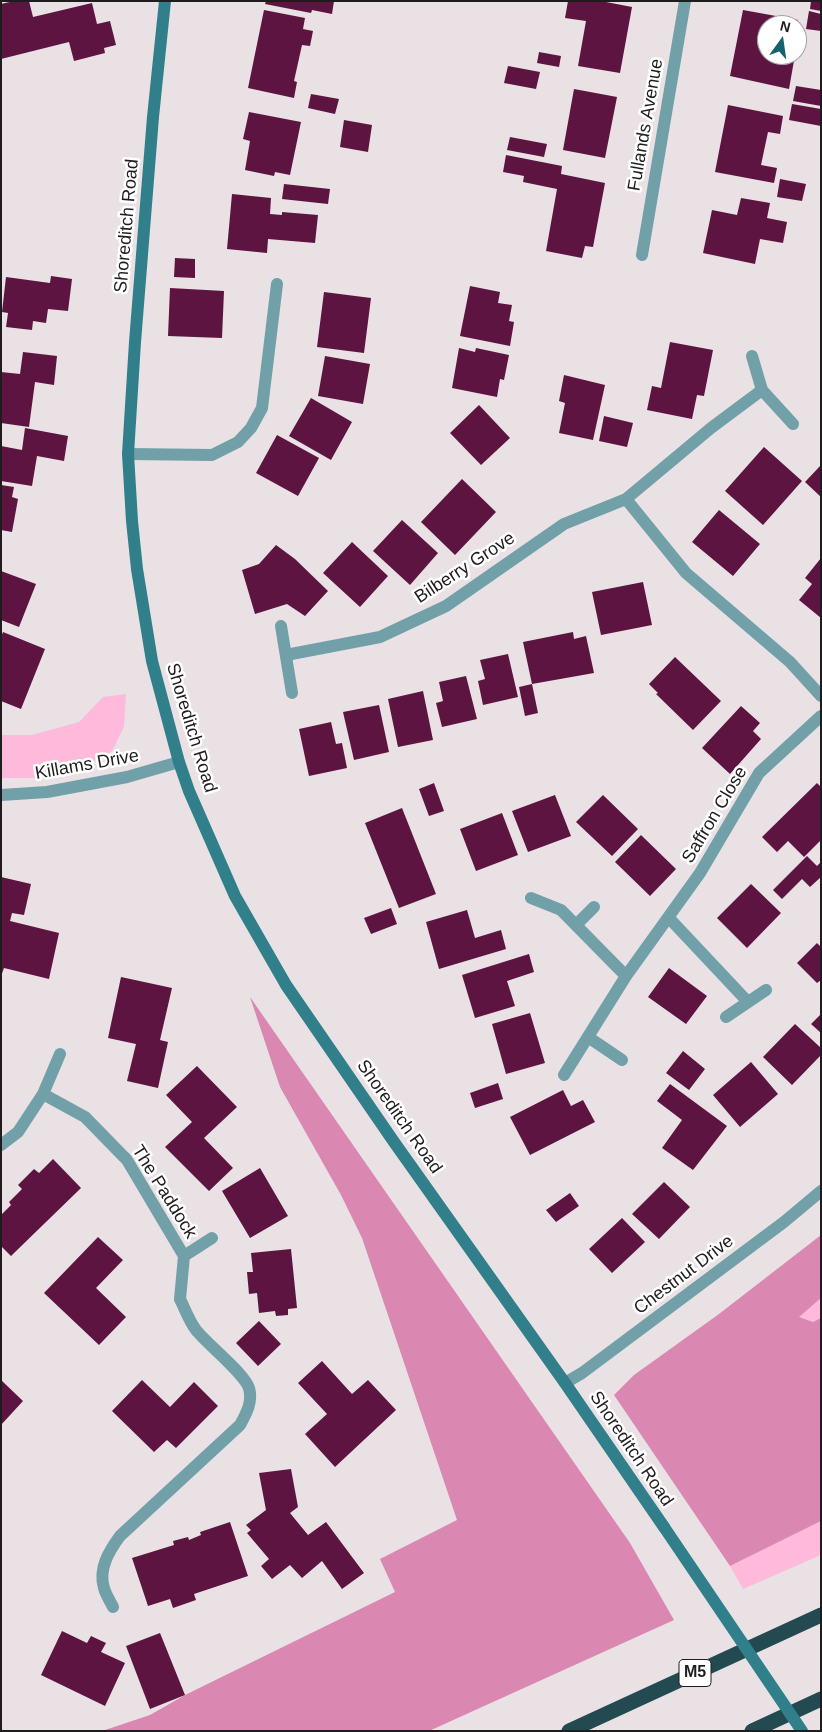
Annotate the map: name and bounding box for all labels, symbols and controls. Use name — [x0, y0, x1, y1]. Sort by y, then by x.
north arrow — [757, 15, 807, 65]
text: N — [779, 17, 792, 35]
street label: Fullands Avenue — [624, 57, 668, 193]
street label: Shoreditch Road — [110, 158, 144, 294]
street label: Bilberry Grove — [411, 528, 519, 608]
street label: Shoreditch Road — [161, 661, 221, 795]
street label: Killams Drive — [33, 745, 141, 785]
street label: Saffron Close — [678, 763, 752, 867]
street label: Shoreditch Road — [352, 1056, 446, 1178]
street label: The Paddock — [127, 1141, 201, 1243]
street label: Chestnut Drive — [630, 1231, 738, 1319]
street label: Shoreditch Road — [585, 1387, 677, 1511]
road number: M5 — [679, 1660, 711, 1686]

